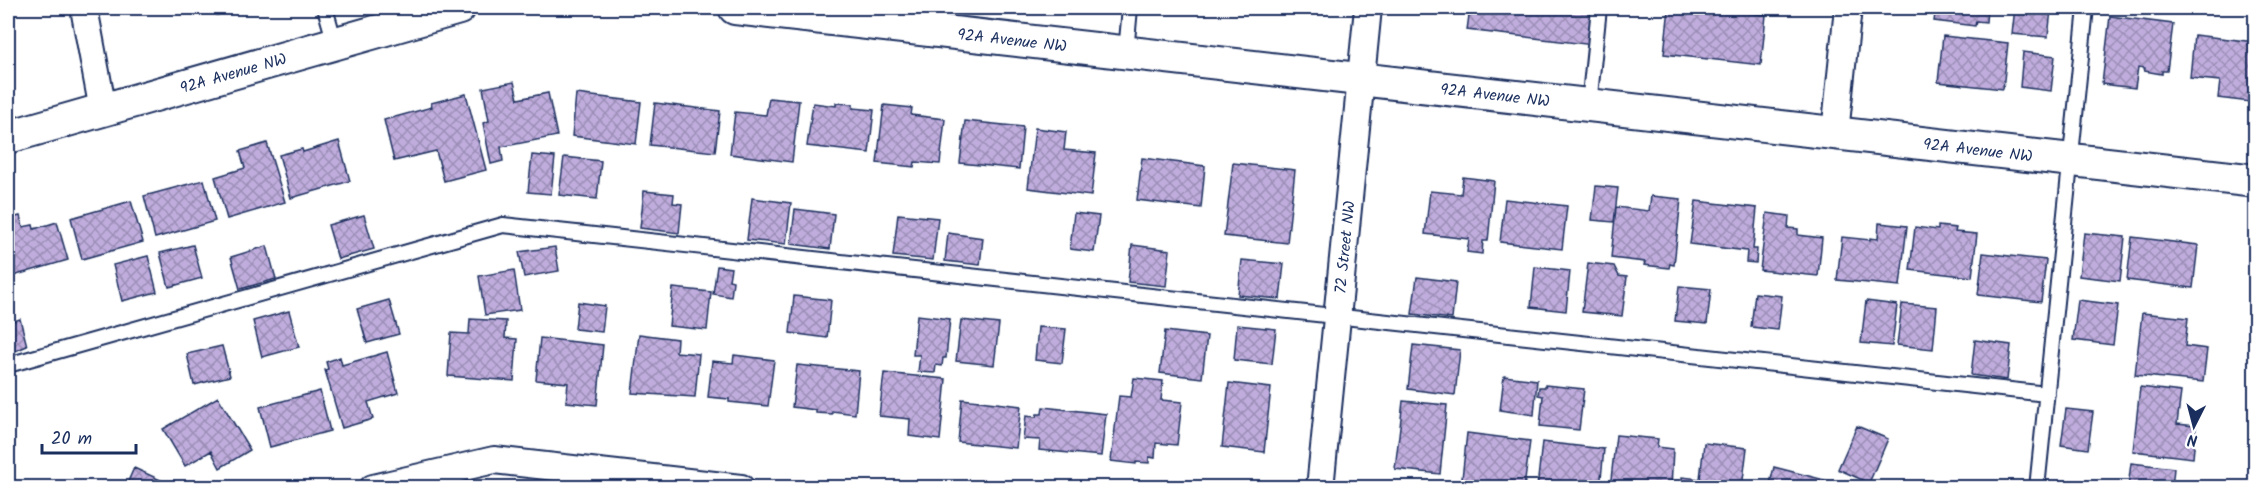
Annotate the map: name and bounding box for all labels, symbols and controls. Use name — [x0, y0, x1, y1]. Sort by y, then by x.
street label: 92A Avenue NW — [956, 22, 1068, 60]
street label: 92A Avenue NW — [177, 47, 290, 101]
street label: 92A Avenue NW — [1439, 77, 1551, 115]
street label: 92A Avenue NW — [1922, 132, 2034, 170]
street label: 72 Street NW — [1328, 200, 1363, 295]
north arrow — [2164, 396, 2224, 456]
scale bar — [42, 417, 136, 455]
text: 20 m — [51, 425, 92, 454]
text: N — [2186, 426, 2199, 452]

